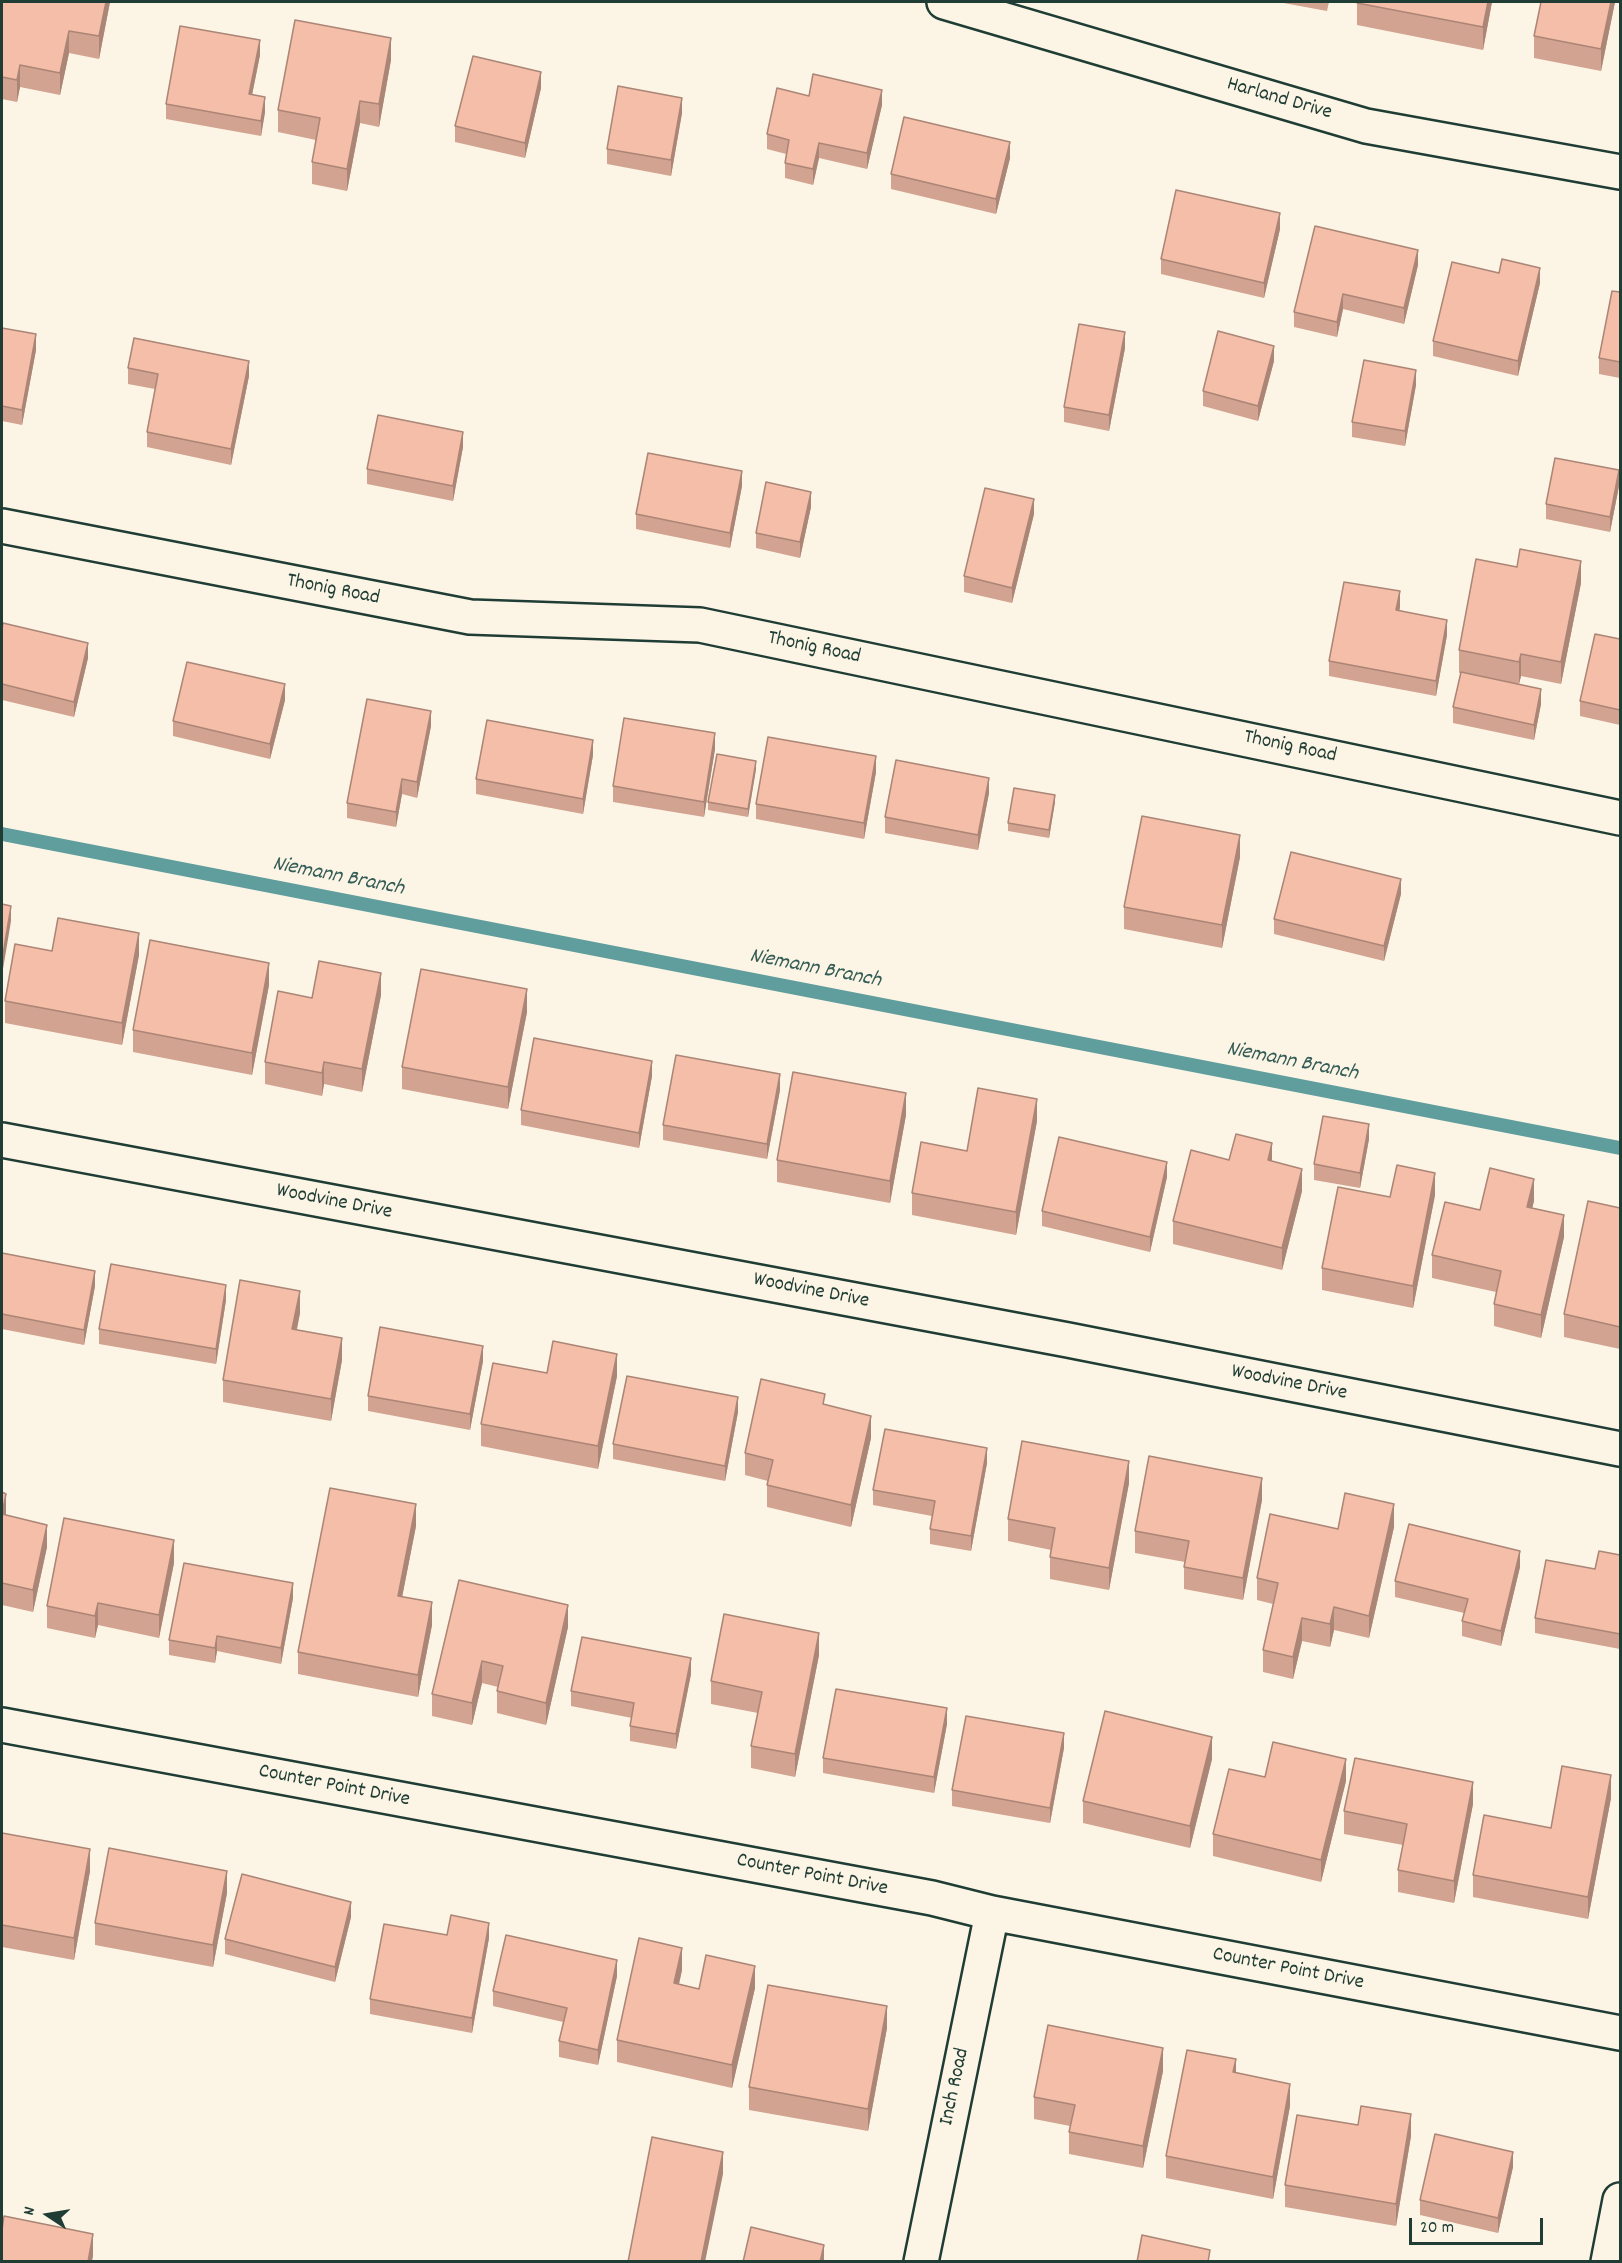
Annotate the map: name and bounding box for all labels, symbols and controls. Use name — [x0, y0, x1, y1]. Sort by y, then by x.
street label: Harland Drive — [1224, 73, 1334, 127]
street label: Thonig Road — [284, 570, 382, 612]
street label: Thonig Road — [765, 627, 863, 671]
street label: Thonig Road — [1241, 726, 1339, 770]
water label: Niemann Branch — [270, 852, 406, 904]
water label: Niemann Branch — [747, 944, 883, 996]
water label: Niemann Branch — [1224, 1037, 1360, 1089]
street label: Woodvine Drive — [274, 1179, 394, 1227]
street label: Woodvine Drive — [751, 1268, 871, 1316]
street label: Woodvine Drive — [1229, 1360, 1349, 1408]
street label: Counter Point Drive — [256, 1760, 412, 1814]
street label: Counter Point Drive — [734, 1849, 890, 1903]
street label: Counter Point Drive — [1210, 1943, 1366, 1997]
street label: Inch Road — [936, 2046, 976, 2128]
north arrow — [18, 2185, 78, 2245]
text: N — [18, 2205, 42, 2217]
scale bar — [1412, 2206, 1546, 2244]
text: 20 m — [1420, 2216, 1454, 2241]

